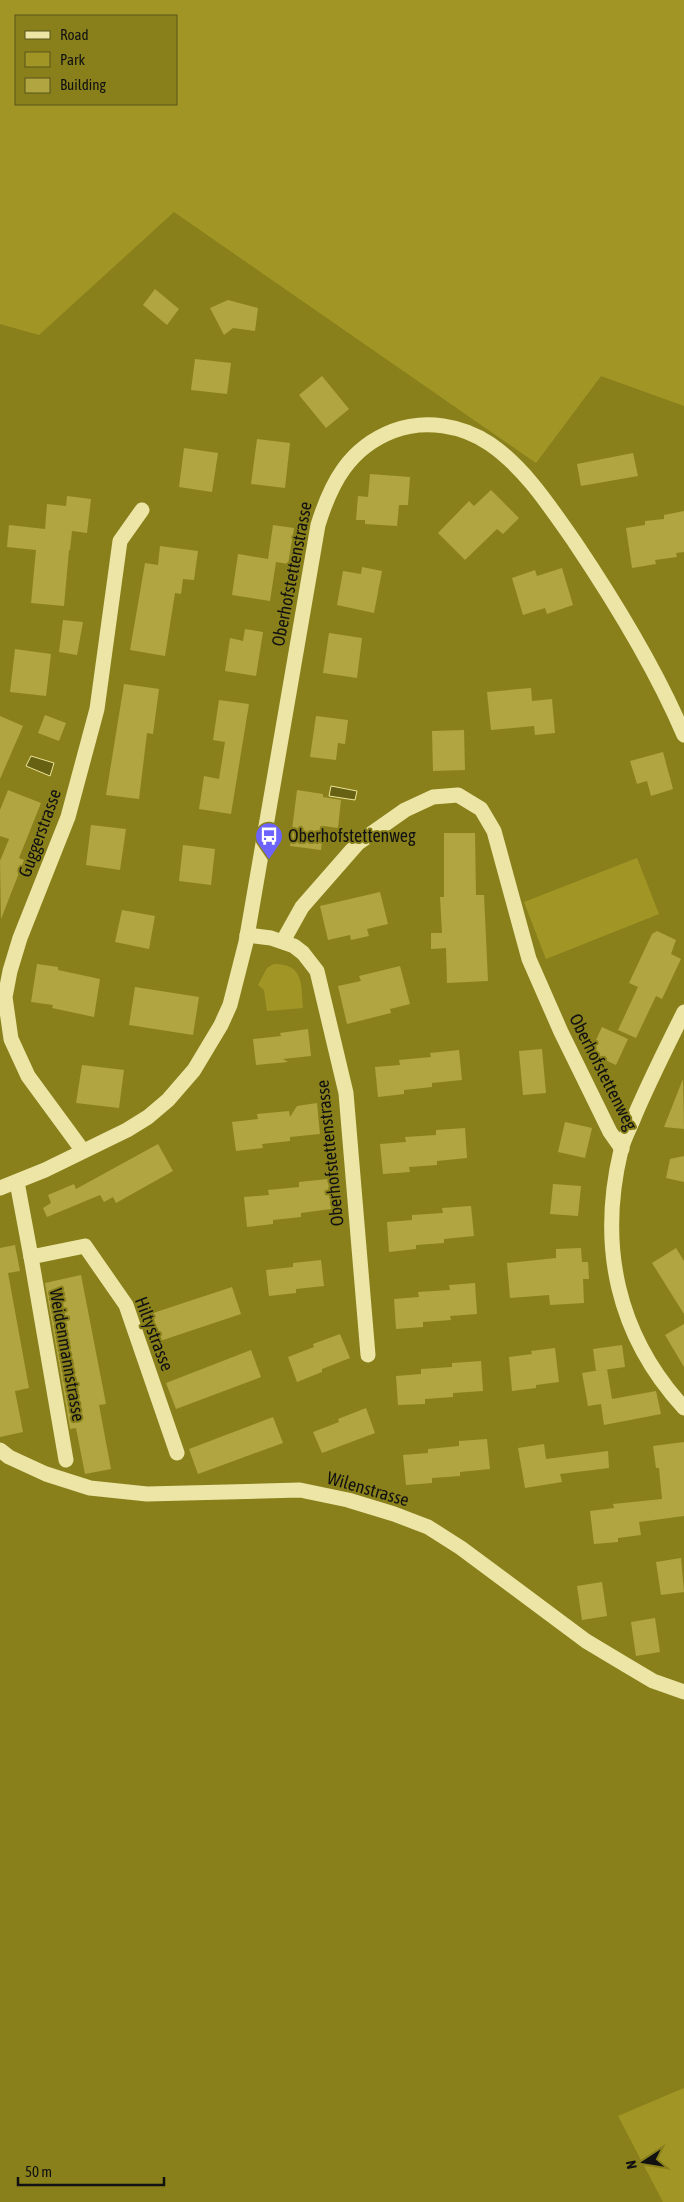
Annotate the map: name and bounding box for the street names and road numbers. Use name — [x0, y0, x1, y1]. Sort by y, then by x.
street label: Oberhofstettenstrasse — [267, 500, 316, 648]
street label: Guggerstrasse — [14, 786, 65, 880]
street label: Oberhofstettenweg — [565, 1010, 642, 1134]
street label: Oberhofstettenstrasse — [311, 1079, 348, 1227]
street label: Weidenmannstrasse — [45, 1287, 90, 1423]
street label: Hiltystrasse — [131, 1294, 178, 1374]
street label: Wilenstrasse — [325, 1467, 412, 1510]

